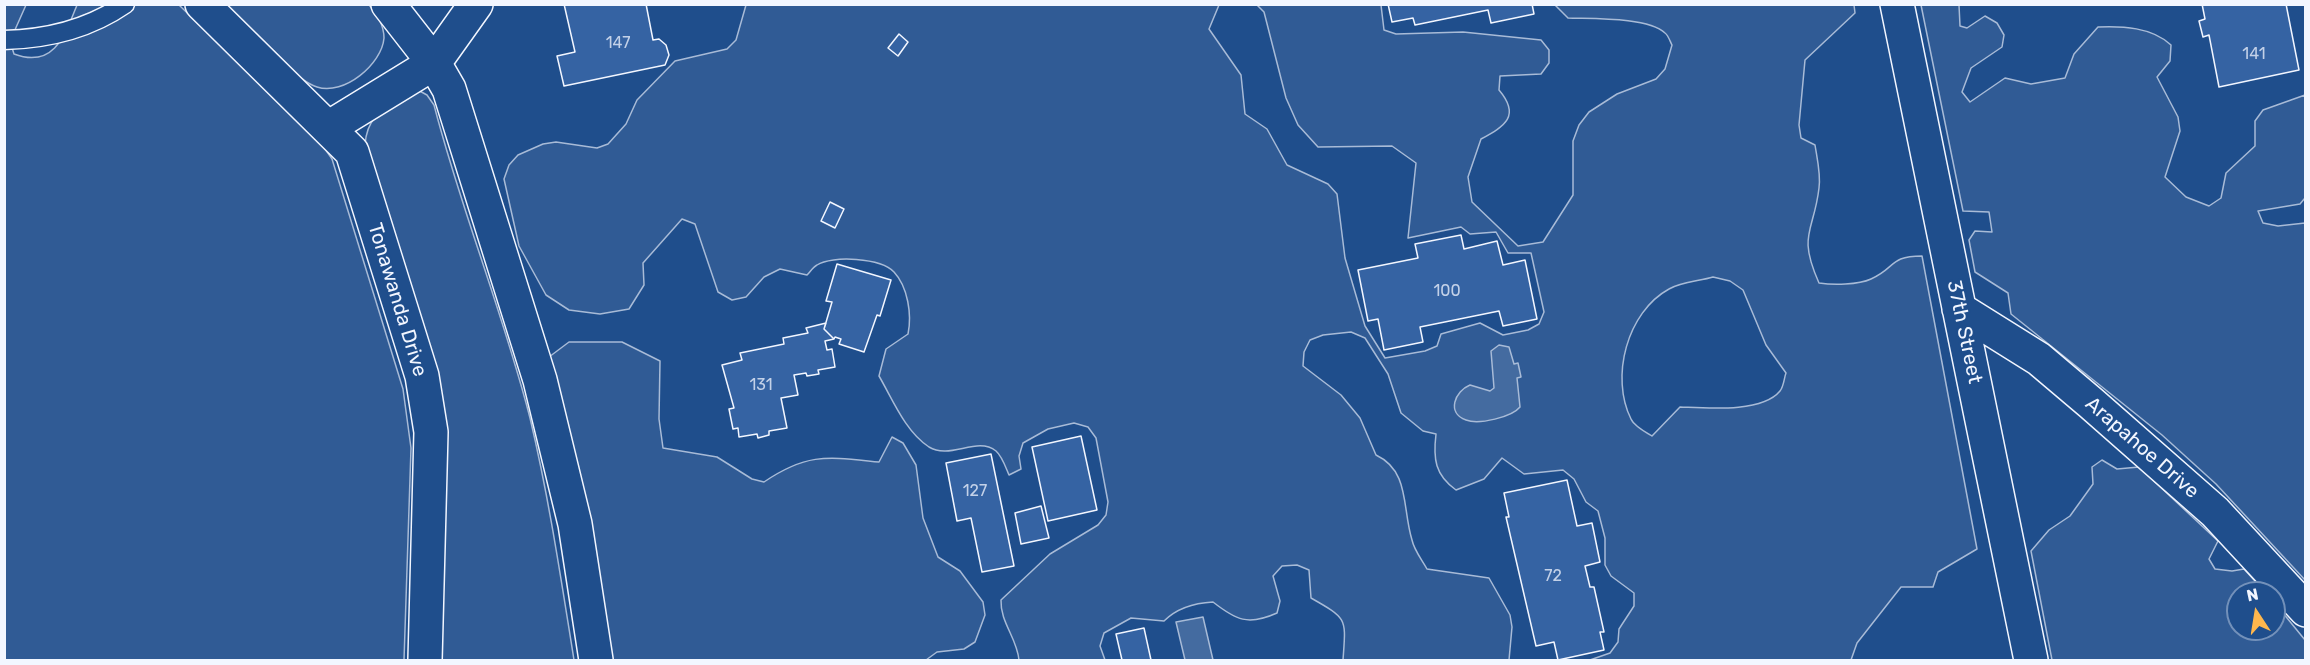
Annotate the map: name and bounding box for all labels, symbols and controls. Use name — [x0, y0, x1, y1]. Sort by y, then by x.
house number: 147 — [606, 33, 630, 53]
house number: 141 — [2242, 44, 2266, 64]
street label: Tonawanda Drive — [362, 220, 432, 380]
street label: 37th Street — [1941, 278, 1987, 386]
house number: 100 — [1433, 281, 1461, 301]
house number: 131 — [749, 375, 773, 395]
street label: Arapahoe Drive — [2080, 392, 2204, 504]
house number: 127 — [963, 481, 987, 501]
house number: 72 — [1544, 566, 1562, 586]
north arrow — [2226, 581, 2286, 641]
text: N — [2245, 584, 2260, 605]

